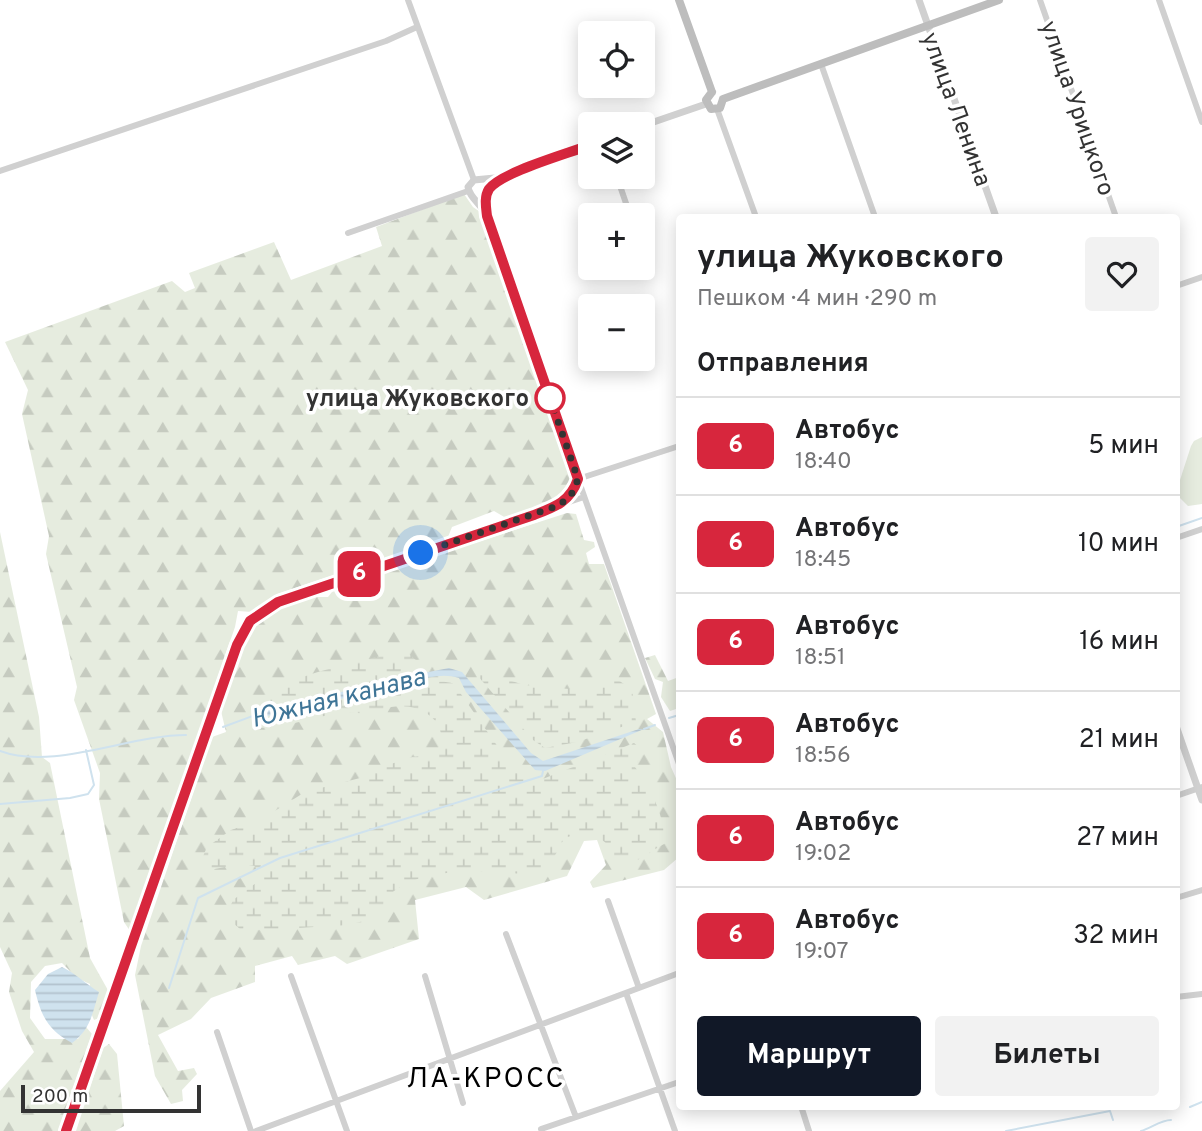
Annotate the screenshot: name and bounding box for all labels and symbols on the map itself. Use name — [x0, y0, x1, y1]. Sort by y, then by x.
street label: улица Урицкого — [1032, 17, 1120, 200]
street label: улица Ленина — [913, 28, 997, 191]
marker: улица Жуковского — [535, 383, 565, 413]
place label: улица Жуковского — [306, 385, 529, 415]
your location — [403, 535, 438, 570]
line badge: 6 — [336, 551, 382, 597]
water label: Южная канава — [248, 662, 430, 737]
district label: ЛА-КРОСС — [406, 1062, 566, 1098]
scale bar — [21, 1082, 201, 1114]

